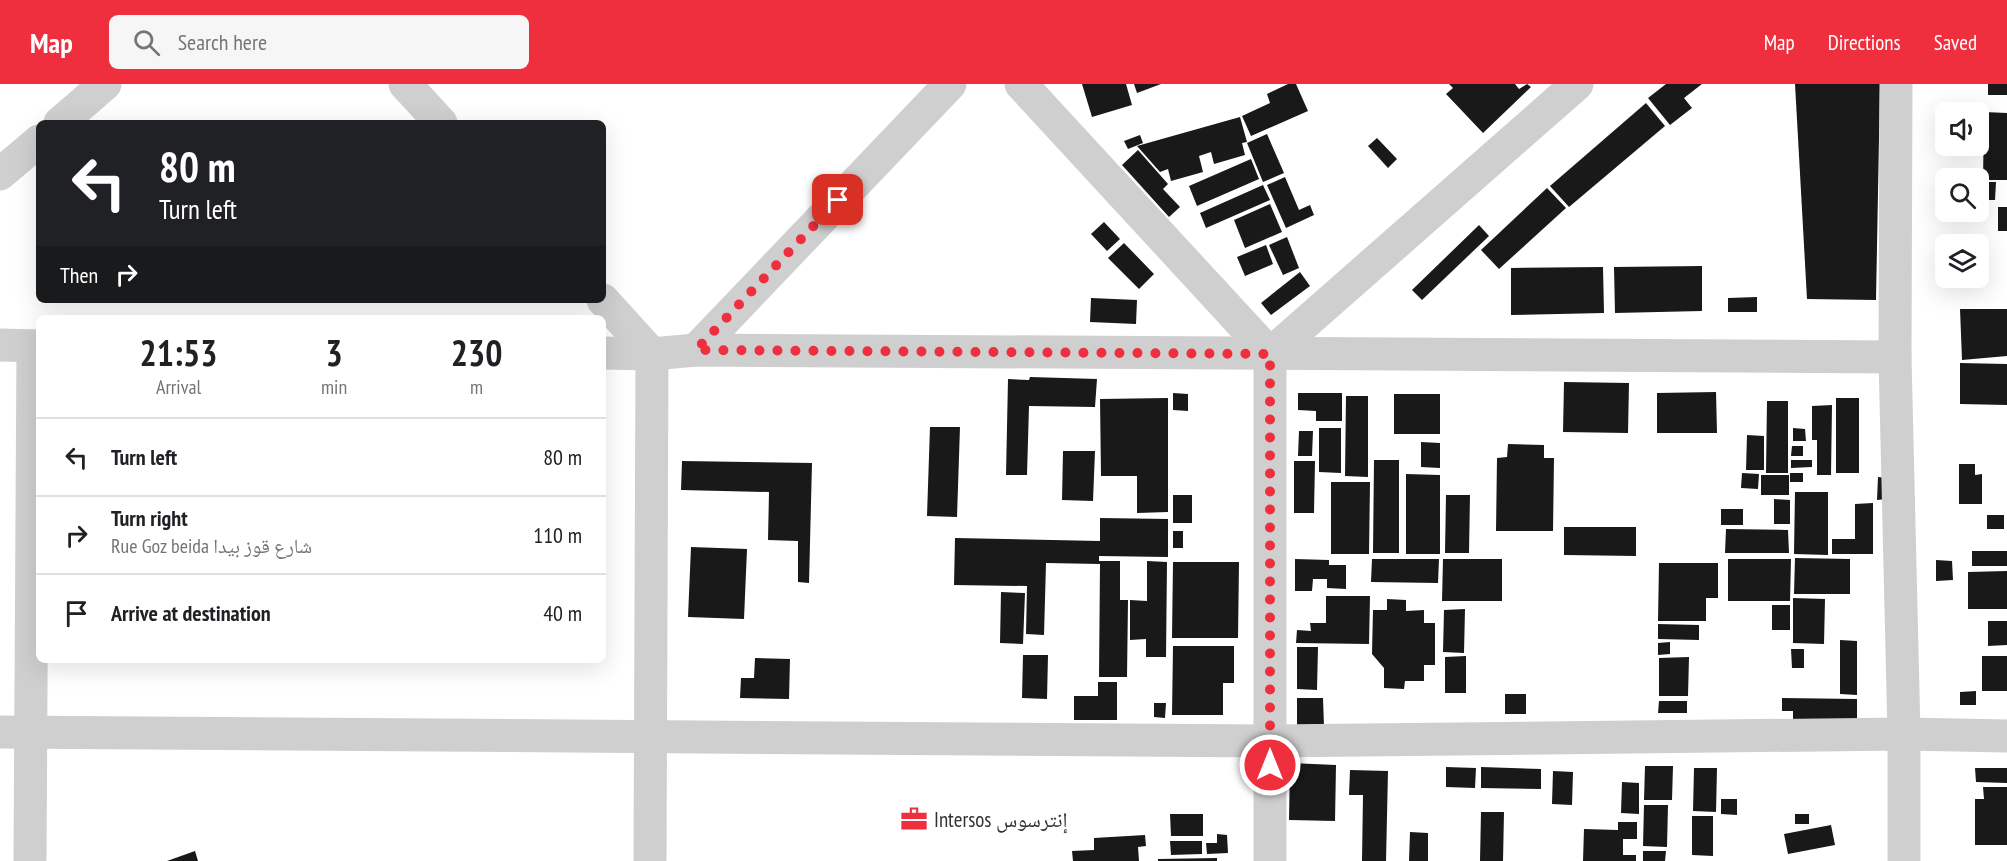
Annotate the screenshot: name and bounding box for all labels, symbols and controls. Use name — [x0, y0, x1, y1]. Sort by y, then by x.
search box — [109, 15, 529, 69]
text: Map — [30, 24, 73, 61]
icon: search — [130, 26, 163, 59]
text: Search here — [178, 28, 267, 56]
text: Map — [1764, 29, 1795, 56]
text: Directions — [1828, 29, 1901, 56]
text: Saved — [1934, 29, 1977, 56]
map controls — [1935, 102, 1989, 288]
button: sound — [1935, 102, 1989, 156]
text: 80 m — [159, 139, 236, 194]
icon: left — [60, 144, 138, 222]
button: search — [1935, 168, 1989, 222]
pin — [812, 174, 863, 225]
icon: arrive — [821, 183, 854, 216]
text: Turn left — [159, 192, 237, 226]
button: layers — [1935, 234, 1989, 288]
icon: right — [110, 258, 143, 291]
text: Then — [60, 261, 98, 289]
text: 21:53 — [140, 329, 217, 376]
text: 3 — [325, 329, 343, 376]
text: 230 — [451, 329, 502, 376]
text: Arrival — [156, 374, 201, 400]
text: min — [321, 374, 347, 400]
text: m — [470, 374, 483, 400]
icon: left — [60, 441, 93, 474]
text: Turn left — [111, 443, 177, 471]
text: 80 m — [543, 443, 582, 471]
text: Turn right — [111, 504, 188, 532]
icon: right — [60, 519, 93, 552]
text: 110 m — [533, 521, 582, 549]
text: Rue Goz beida شارع قوز بيدا — [111, 533, 312, 559]
icon: arrive — [60, 597, 93, 630]
text: Arrive at destination — [111, 599, 271, 627]
text: 40 m — [543, 599, 582, 627]
position arrow — [1238, 733, 1302, 797]
office icon: Intersos إنترسوس — [899, 804, 929, 834]
place label: Intersos إنترسوس — [934, 806, 1068, 834]

